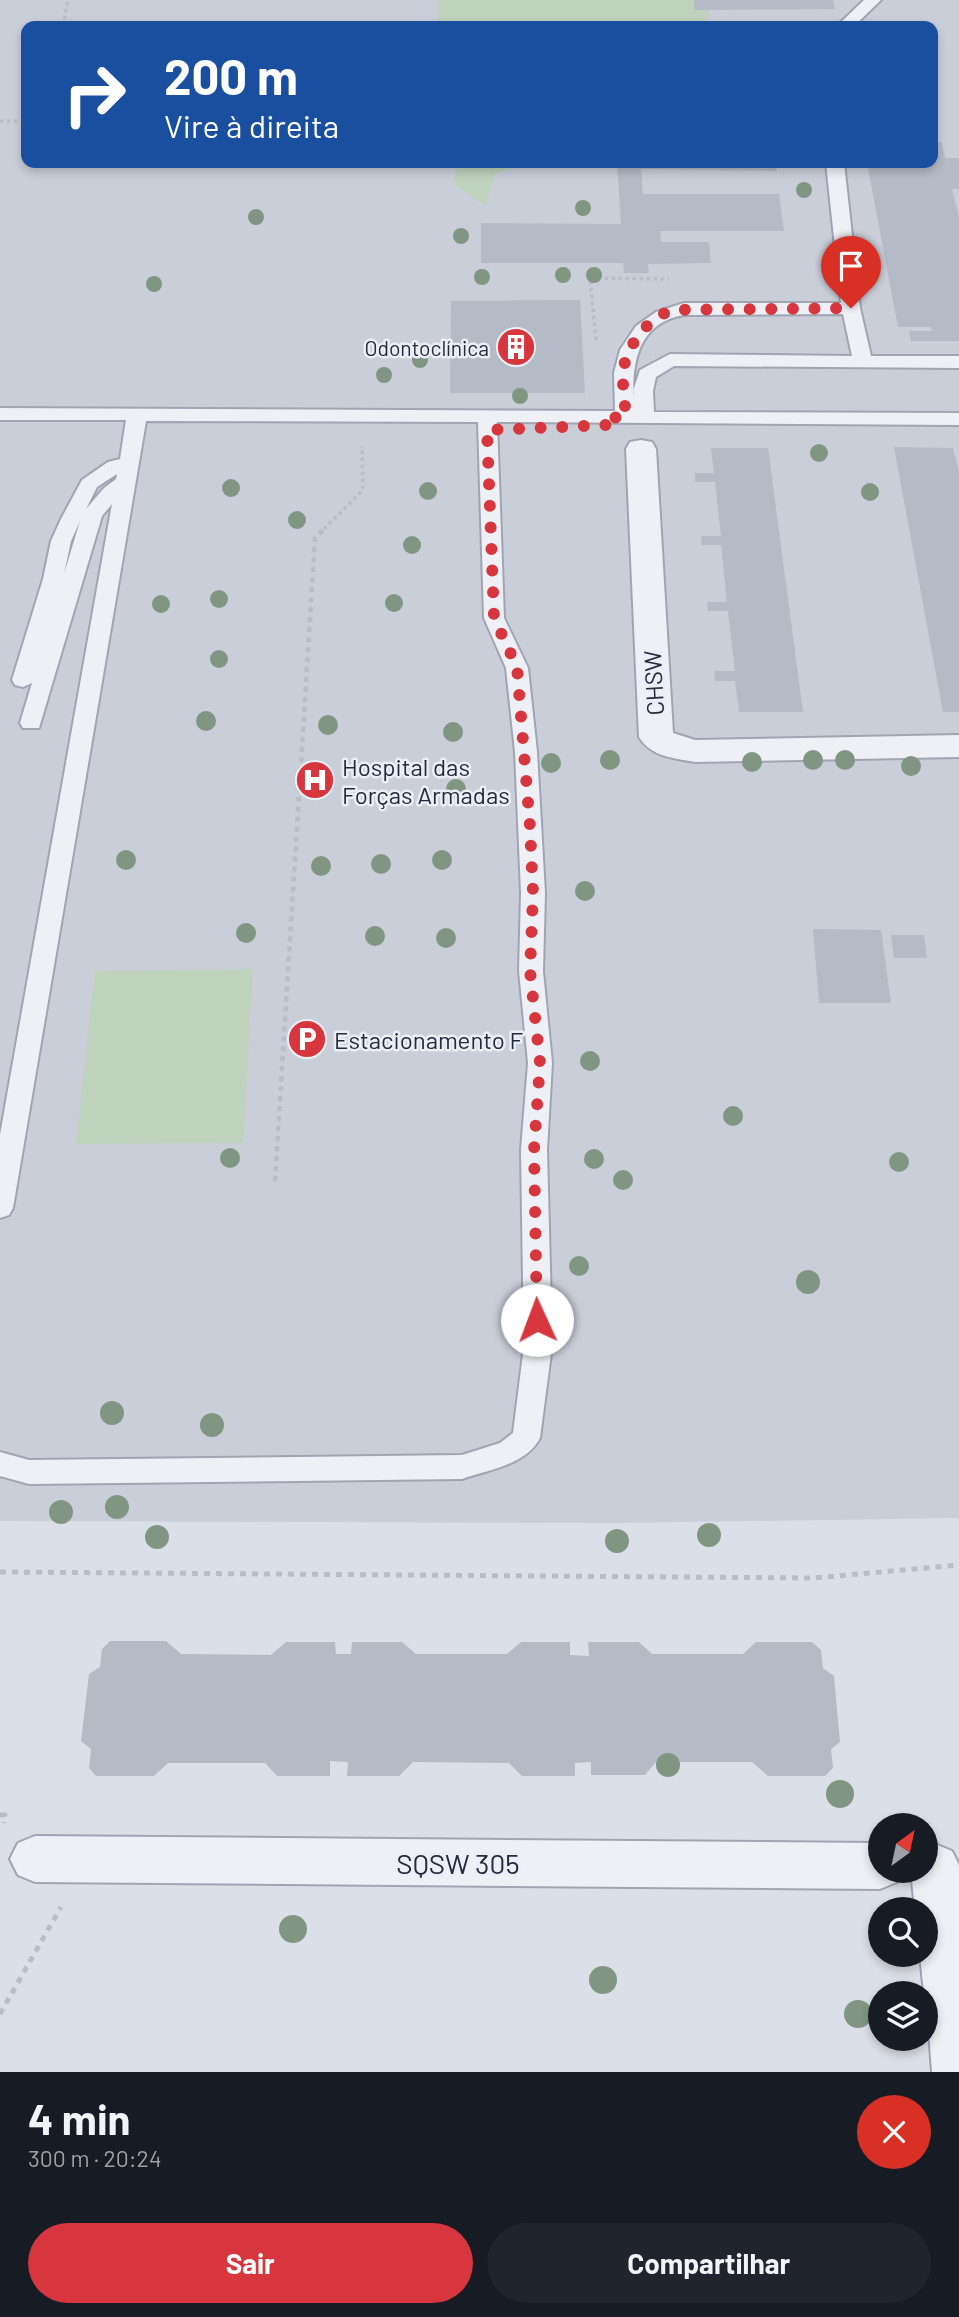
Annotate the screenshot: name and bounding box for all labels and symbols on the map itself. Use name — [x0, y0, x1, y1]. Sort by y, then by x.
pin — [821, 236, 881, 308]
building icon: Odontoclínica — [495, 326, 537, 368]
place label: Odontoclínica — [364, 335, 489, 360]
street label: CHSW — [637, 650, 669, 716]
place label: Hospital das Forças Armadas — [342, 752, 510, 809]
hospital icon: Hospital das Forças Armadas — [294, 759, 336, 801]
parking icon: Estacionamento F — [286, 1018, 328, 1060]
place label: Estacionamento F — [334, 1025, 524, 1054]
position arrow — [500, 1283, 574, 1357]
north arrow — [868, 1813, 938, 1883]
street label: SQSW 305 — [396, 1846, 520, 1880]

